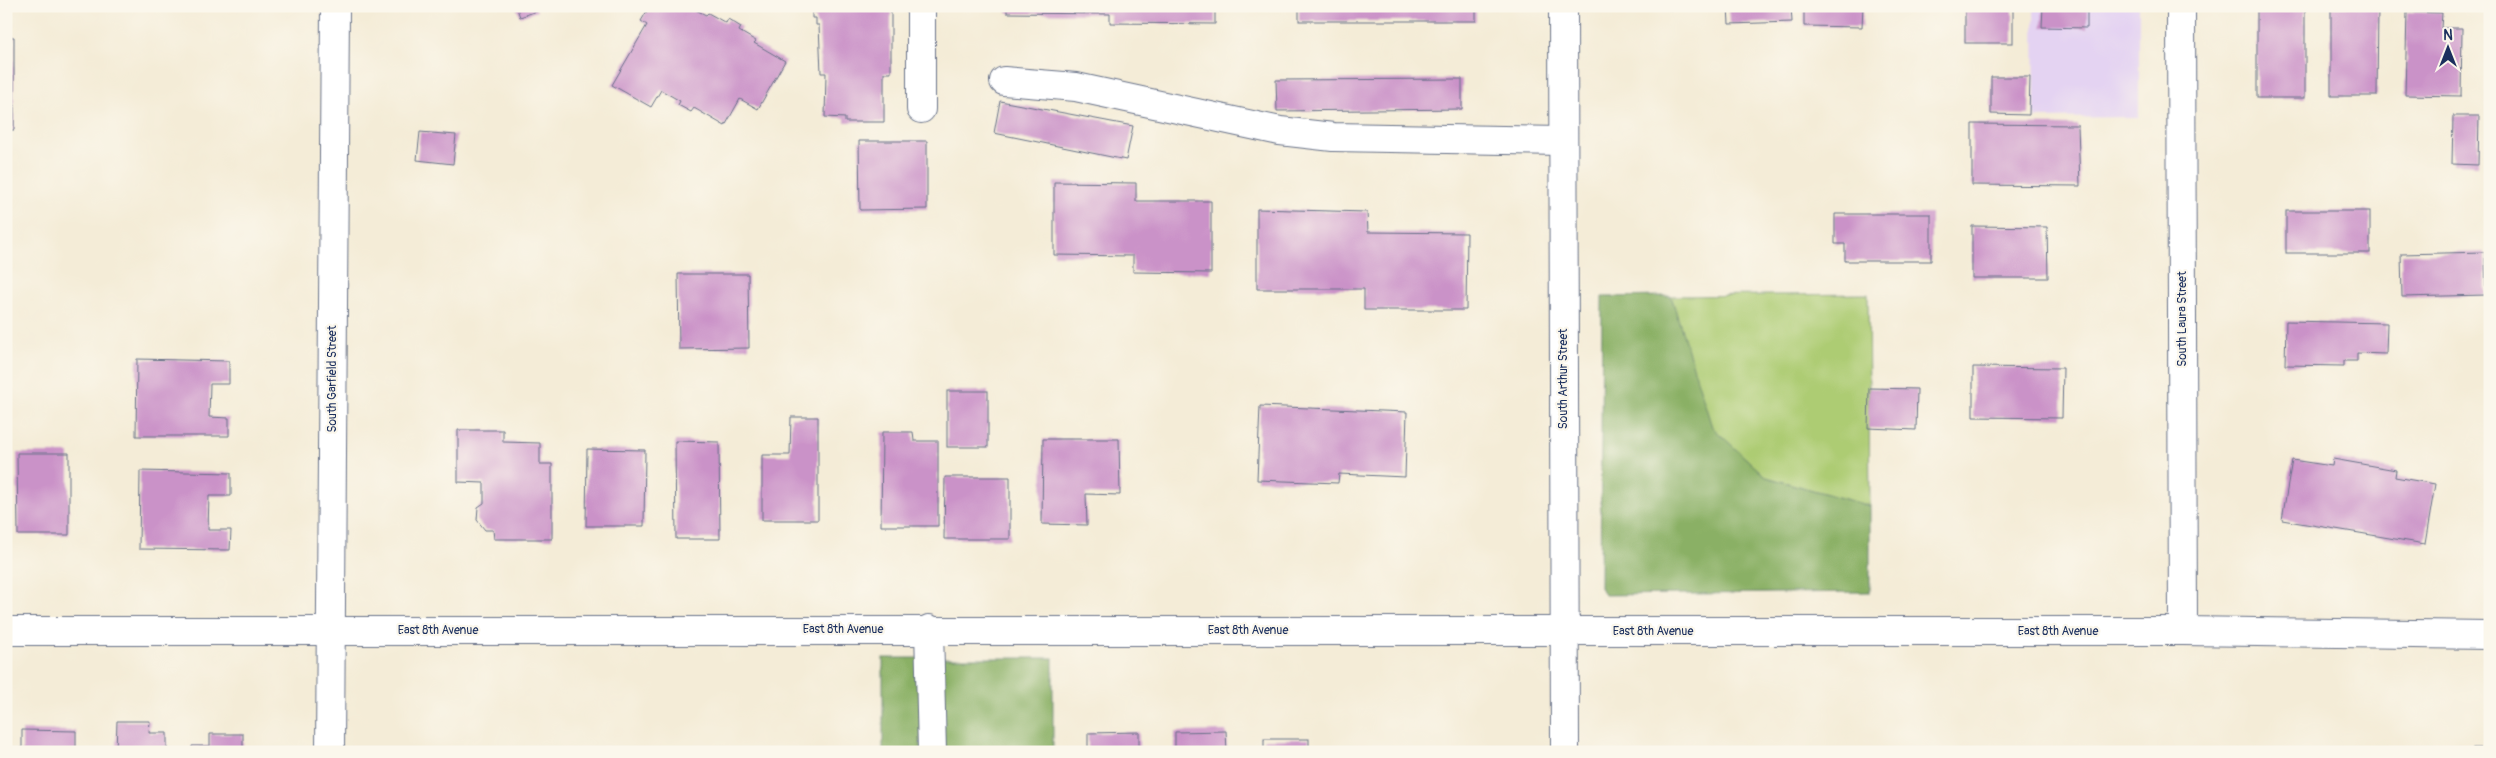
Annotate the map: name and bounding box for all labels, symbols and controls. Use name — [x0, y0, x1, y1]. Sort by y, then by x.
north arrow — [2424, 22, 2474, 72]
text: N — [2443, 27, 2453, 44]
street label: South Laura Street — [2175, 271, 2190, 367]
street label: South Garfield Street — [325, 325, 340, 433]
street label: South Arthur Street — [1556, 329, 1571, 429]
street label: East 8th Avenue — [803, 622, 883, 637]
street label: East 8th Avenue — [398, 623, 478, 638]
street label: East 8th Avenue — [1208, 623, 1288, 638]
street label: East 8th Avenue — [1613, 624, 1693, 639]
street label: East 8th Avenue — [2018, 624, 2098, 639]

